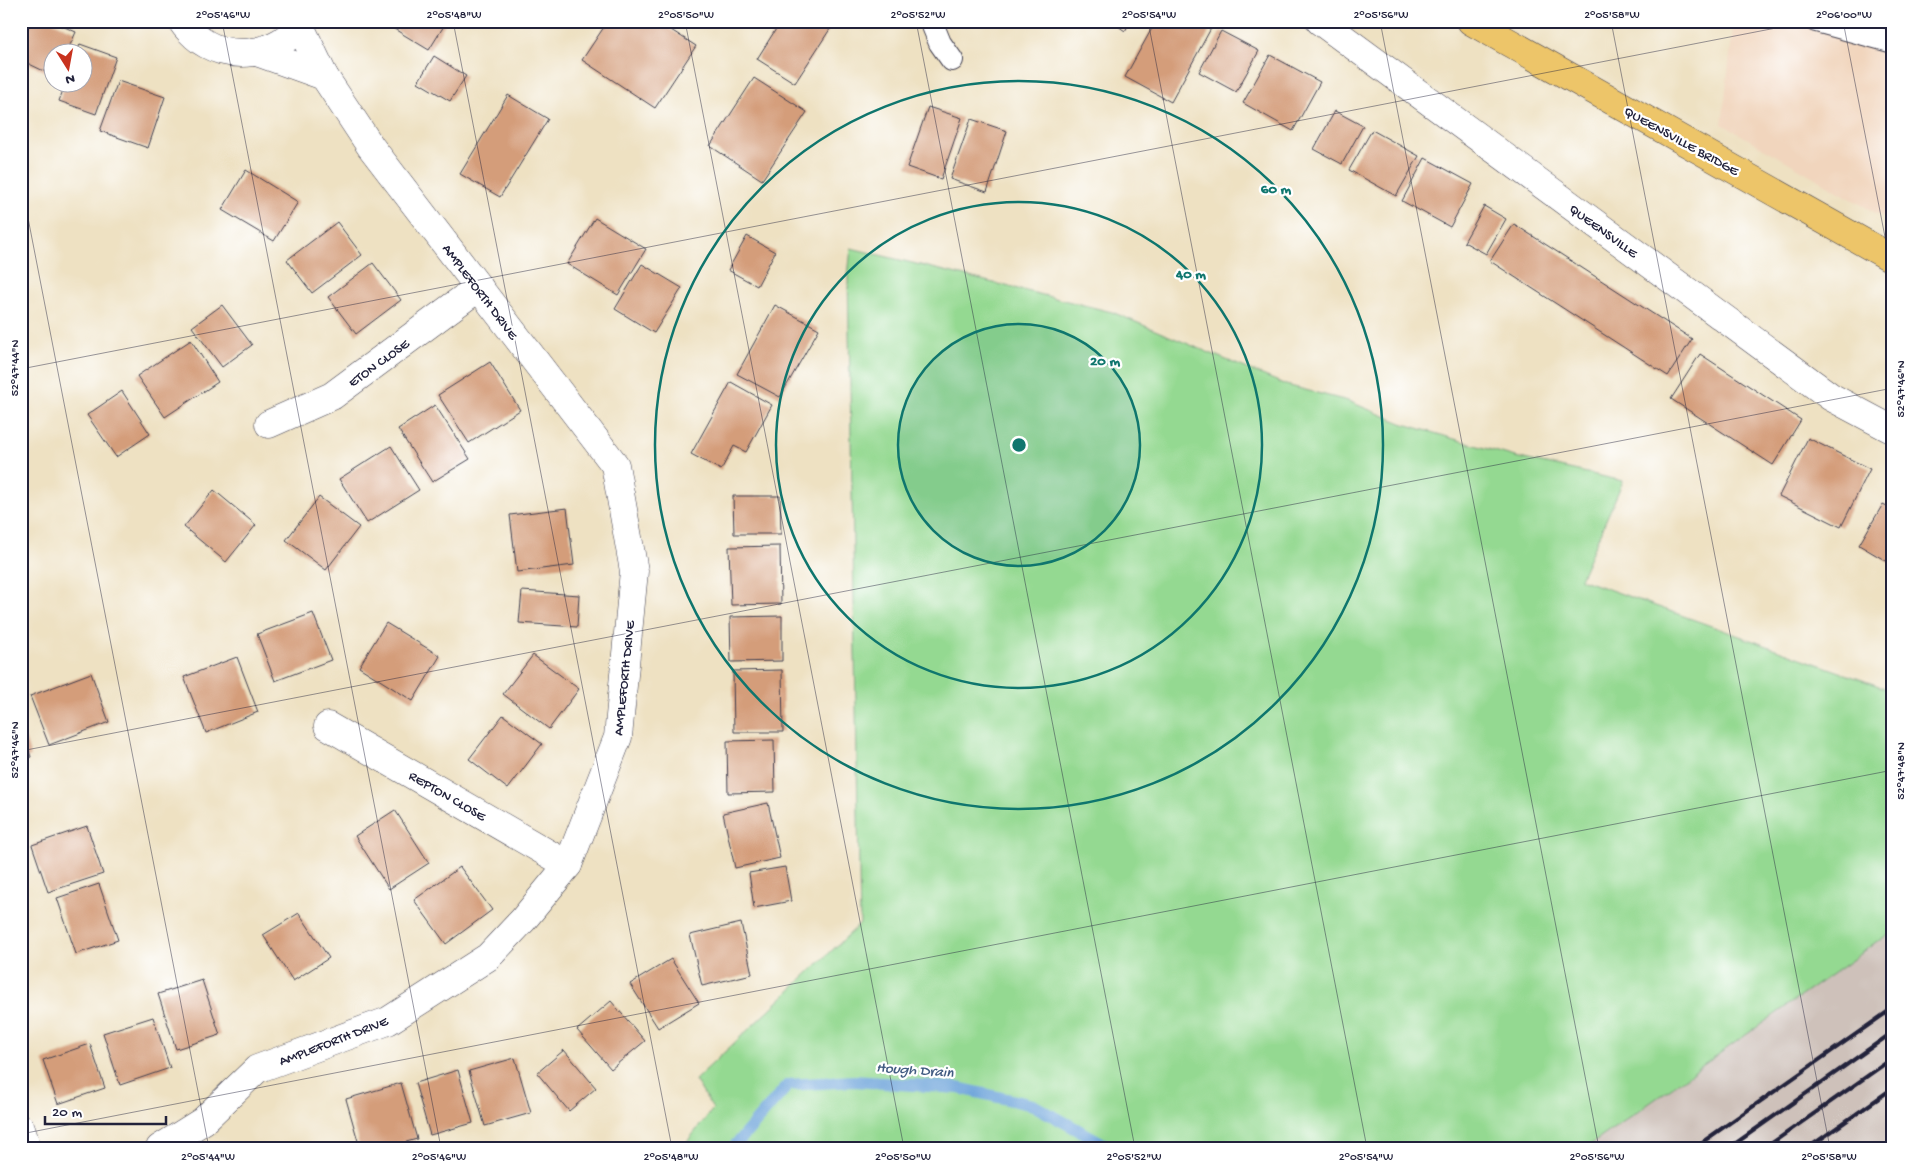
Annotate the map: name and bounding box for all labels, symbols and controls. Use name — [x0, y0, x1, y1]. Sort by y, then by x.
text: 2°05'46"W — [196, 9, 250, 23]
text: 2°05'48"W — [427, 9, 481, 23]
text: 2°05'50"W — [658, 9, 714, 23]
text: 2°05'52"W — [891, 9, 945, 23]
text: 2°05'54"W — [1122, 9, 1176, 23]
text: 2°05'56"W — [1353, 9, 1409, 23]
text: 2°05'58"W — [1584, 9, 1640, 23]
text: 2°06'00"W — [1816, 9, 1872, 23]
north arrow — [42, 42, 92, 92]
text: N — [64, 69, 76, 88]
street label: QUEENSVILLE BRIDGE — [1620, 104, 1742, 181]
text: 60 m — [1261, 181, 1292, 199]
street label: QUEENSVILLE — [1565, 201, 1641, 263]
street label: AMPLEFORTH DRIVE — [437, 241, 521, 345]
text: 40 m — [1175, 266, 1206, 284]
street label: ETON CLOSE — [346, 335, 414, 392]
text: 52°47'44"N — [9, 339, 23, 396]
text: 20 m — [1090, 353, 1120, 371]
text: 52°47'46"N — [1895, 360, 1909, 418]
centre of rings — [1010, 436, 1028, 454]
street label: AMPLEFORTH DRIVE — [611, 619, 640, 737]
text: 52°47'46"N — [9, 721, 23, 779]
text: 52°47'48"N — [1895, 742, 1909, 800]
street label: REPTON CLOSE — [405, 768, 490, 827]
street label: AMPLEFORTH DRIVE — [277, 1013, 392, 1071]
water label: Hough Drain — [876, 1059, 955, 1083]
scale bar — [45, 1094, 166, 1126]
text: 20 m — [52, 1104, 82, 1122]
text: 2°05'44"W — [181, 1151, 235, 1165]
text: 2°05'46"W — [412, 1151, 466, 1165]
text: 2°05'48"W — [644, 1151, 698, 1165]
text: 2°05'50"W — [875, 1151, 931, 1165]
text: 2°05'52"W — [1107, 1151, 1161, 1165]
text: 2°05'54"W — [1339, 1151, 1393, 1165]
text: 2°05'56"W — [1569, 1151, 1625, 1165]
text: 2°05'58"W — [1801, 1151, 1857, 1165]

